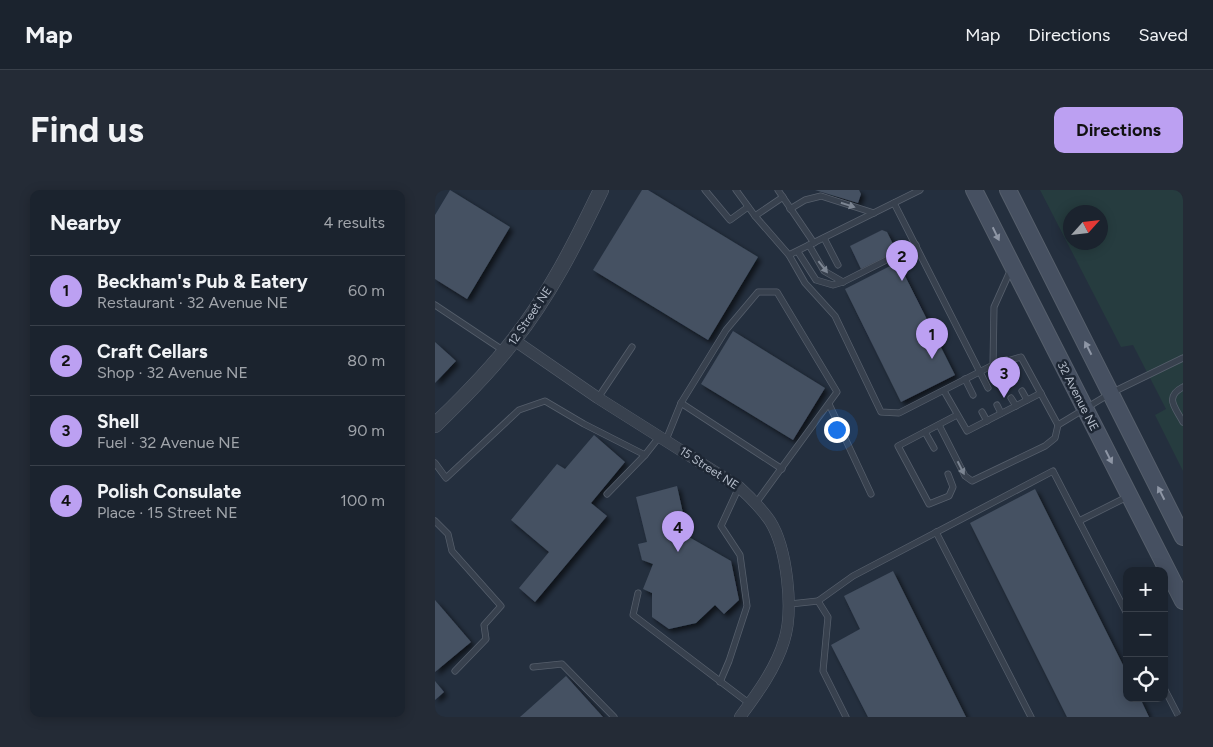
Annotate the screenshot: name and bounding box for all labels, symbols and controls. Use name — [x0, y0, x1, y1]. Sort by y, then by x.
text: Map — [25, 20, 73, 49]
text: Map — [965, 24, 1000, 46]
text: Directions — [1028, 24, 1110, 46]
text: Saved — [1138, 24, 1188, 46]
button: Directions — [1054, 107, 1183, 153]
text: Find us — [30, 109, 144, 151]
one-way arrow — [841, 201, 856, 209]
north arrow — [1063, 205, 1108, 250]
text: Nearby — [50, 210, 121, 235]
text: 4 results — [324, 213, 385, 232]
one-way arrow — [992, 227, 1000, 241]
pin: 2 — [886, 240, 918, 281]
one-way arrow — [818, 260, 828, 274]
text: Beckham's Pub & Eatery — [97, 270, 308, 293]
text: 1 — [63, 281, 69, 300]
text: 60 m — [348, 281, 385, 300]
street label: 12 Street NE — [505, 284, 555, 348]
text: Restaurant · 32 Avenue NE — [97, 293, 288, 312]
pin: 1 — [916, 318, 948, 359]
text: Craft Cellars — [97, 340, 208, 363]
one-way arrow — [1084, 341, 1092, 355]
text: 2 — [61, 351, 71, 370]
text: 80 m — [347, 351, 385, 370]
pin: 3 — [988, 357, 1020, 398]
street label: 32 Avenue NE — [1054, 359, 1102, 433]
text: Shop · 32 Avenue NE — [97, 363, 248, 382]
text: Shell — [97, 410, 139, 433]
your location — [824, 417, 850, 443]
text: 3 — [62, 421, 70, 440]
text: 90 m — [348, 421, 385, 440]
text: Fuel · 32 Avenue NE — [97, 433, 240, 452]
street label: 15 Street NE — [677, 444, 741, 492]
one-way arrow — [1105, 449, 1113, 464]
one-way arrow — [957, 461, 965, 476]
text: Polish Consulate — [97, 480, 241, 503]
one-way arrow — [1157, 486, 1165, 501]
text: 4 — [61, 491, 71, 510]
text: 100 m — [340, 491, 385, 510]
text: Place · 15 Street NE — [97, 503, 238, 522]
pin: 4 — [662, 511, 694, 552]
map controls — [1123, 567, 1168, 702]
button: + — [1123, 567, 1168, 612]
button: − — [1123, 612, 1168, 657]
button: locate — [1123, 657, 1168, 702]

